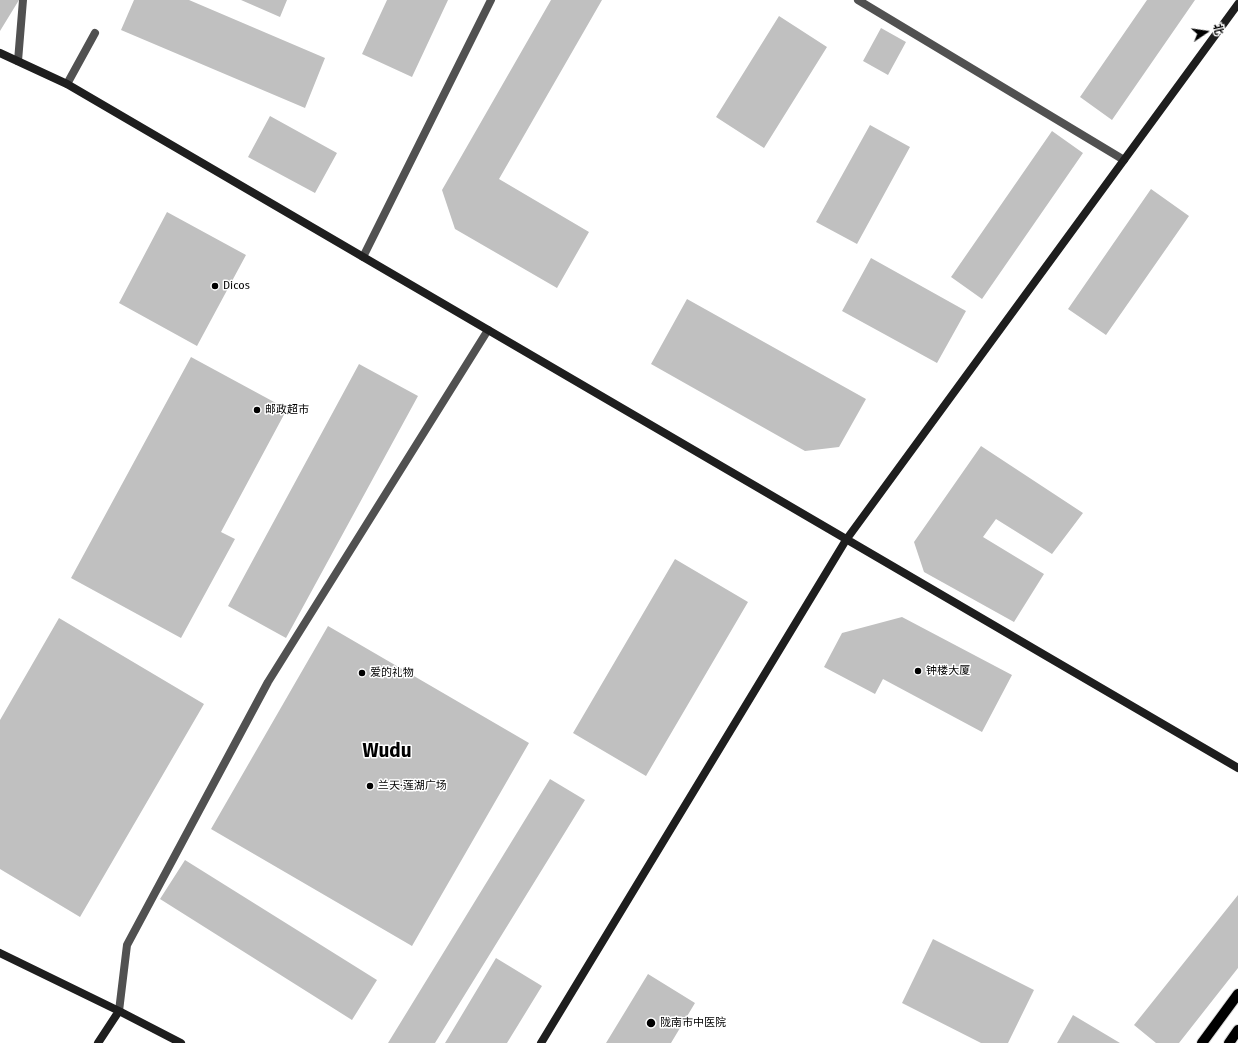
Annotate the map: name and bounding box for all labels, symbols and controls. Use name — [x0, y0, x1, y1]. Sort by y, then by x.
north arrow — [1186, 12, 1226, 52]
text: 北 — [1211, 22, 1226, 36]
place label: Dicos — [223, 279, 250, 293]
marker: Dicos — [210, 281, 220, 291]
place label: 邮政超市 — [265, 403, 309, 417]
marker: 邮政超市 — [252, 405, 262, 415]
place label: 钟楼大厦 — [926, 664, 970, 678]
place label: 爱的礼物 — [370, 666, 414, 680]
marker: 钟楼大厦 — [913, 666, 923, 676]
marker: 爱的礼物 — [357, 668, 367, 678]
district label: Wudu — [362, 741, 412, 763]
place label: 兰天·莲湖广场 — [378, 779, 447, 793]
marker: 兰天·莲湖广场 — [365, 781, 375, 791]
place label: 陇南市中医院 — [660, 1016, 726, 1030]
marker: 陇南市中医院 — [645, 1017, 657, 1029]

